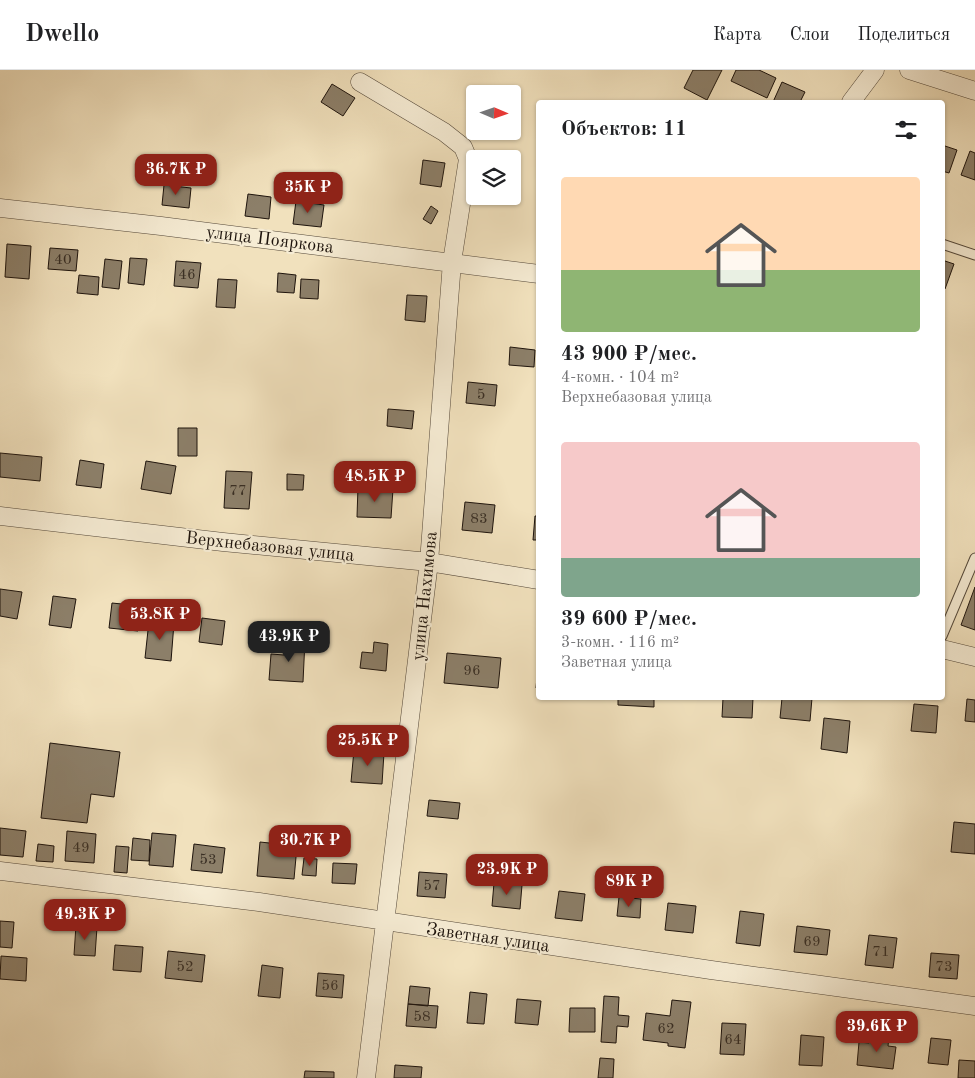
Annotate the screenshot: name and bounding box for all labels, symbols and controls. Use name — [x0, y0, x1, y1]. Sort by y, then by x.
text: Dwello — [25, 23, 99, 47]
text: Карта — [713, 26, 762, 44]
text: Слои — [790, 26, 829, 44]
text: Поделиться — [857, 26, 950, 44]
north arrow — [466, 85, 521, 140]
map controls — [466, 85, 521, 205]
icon: filters — [892, 116, 920, 144]
text: Объектов: 11 — [561, 119, 687, 140]
button: layers — [466, 150, 521, 205]
pin: 36.7K ₽ — [130, 154, 222, 196]
text: 36.7K ₽ — [146, 162, 206, 178]
pin: 35K ₽ — [273, 172, 343, 214]
text: 35K ₽ — [285, 180, 331, 196]
icon: home — [696, 210, 786, 300]
street label: улица Пояркова — [205, 223, 335, 257]
house number: 40 — [54, 253, 72, 268]
house number: 46 — [178, 268, 196, 283]
text: 43 900 ₽/мес. — [561, 344, 697, 365]
text: 4-комн. · 104 m² — [561, 370, 679, 386]
house number: 5 — [477, 388, 485, 403]
text: Верхнебазовая улица — [561, 390, 712, 406]
pin: 48.5K ₽ — [329, 460, 421, 503]
text: 48.5K ₽ — [345, 469, 405, 485]
icon: home — [696, 475, 786, 565]
house number: 77 — [229, 484, 247, 499]
house number: 83 — [470, 512, 488, 527]
street label: Верхнебазовая улица — [185, 529, 355, 565]
street label: улица Нахимова — [409, 530, 441, 662]
pin: 53.8K ₽ — [114, 598, 206, 641]
text: 53.8K ₽ — [130, 607, 190, 623]
text: 39 600 ₽/мес. — [561, 609, 697, 630]
pin: 43.9K ₽ — [243, 620, 335, 663]
text: 43.9K ₽ — [259, 629, 319, 645]
text: 3-комн. · 116 m² — [561, 635, 679, 651]
text: Заветная улица — [561, 655, 672, 671]
house number: 96 — [463, 664, 481, 679]
pin: 25.5K ₽ — [322, 724, 414, 767]
text: 25.5K ₽ — [338, 733, 398, 749]
pin: 30.7K ₽ — [264, 824, 356, 867]
text: 30.7K ₽ — [280, 833, 340, 849]
house number: 49 — [72, 841, 90, 856]
house number: 53 — [199, 853, 217, 868]
pin: 23.9K ₽ — [461, 854, 553, 896]
text: 23.9K ₽ — [477, 862, 537, 878]
pin: 89K ₽ — [594, 866, 664, 908]
text: 89K ₽ — [606, 874, 652, 890]
house number: 57 — [423, 879, 441, 894]
pin: 49.3K ₽ — [39, 898, 131, 941]
text: 49.3K ₽ — [55, 907, 115, 923]
street label: Заветная улица — [425, 920, 551, 956]
house number: 69 — [803, 935, 821, 950]
house number: 71 — [872, 945, 890, 960]
house number: 52 — [176, 960, 194, 975]
house number: 73 — [935, 960, 953, 975]
house number: 56 — [321, 979, 339, 994]
house number: 58 — [413, 1010, 431, 1025]
pin: 39.6K ₽ — [831, 1010, 923, 1053]
text: 39.6K ₽ — [847, 1019, 907, 1035]
house number: 62 — [657, 1022, 675, 1037]
house number: 64 — [724, 1033, 742, 1048]

